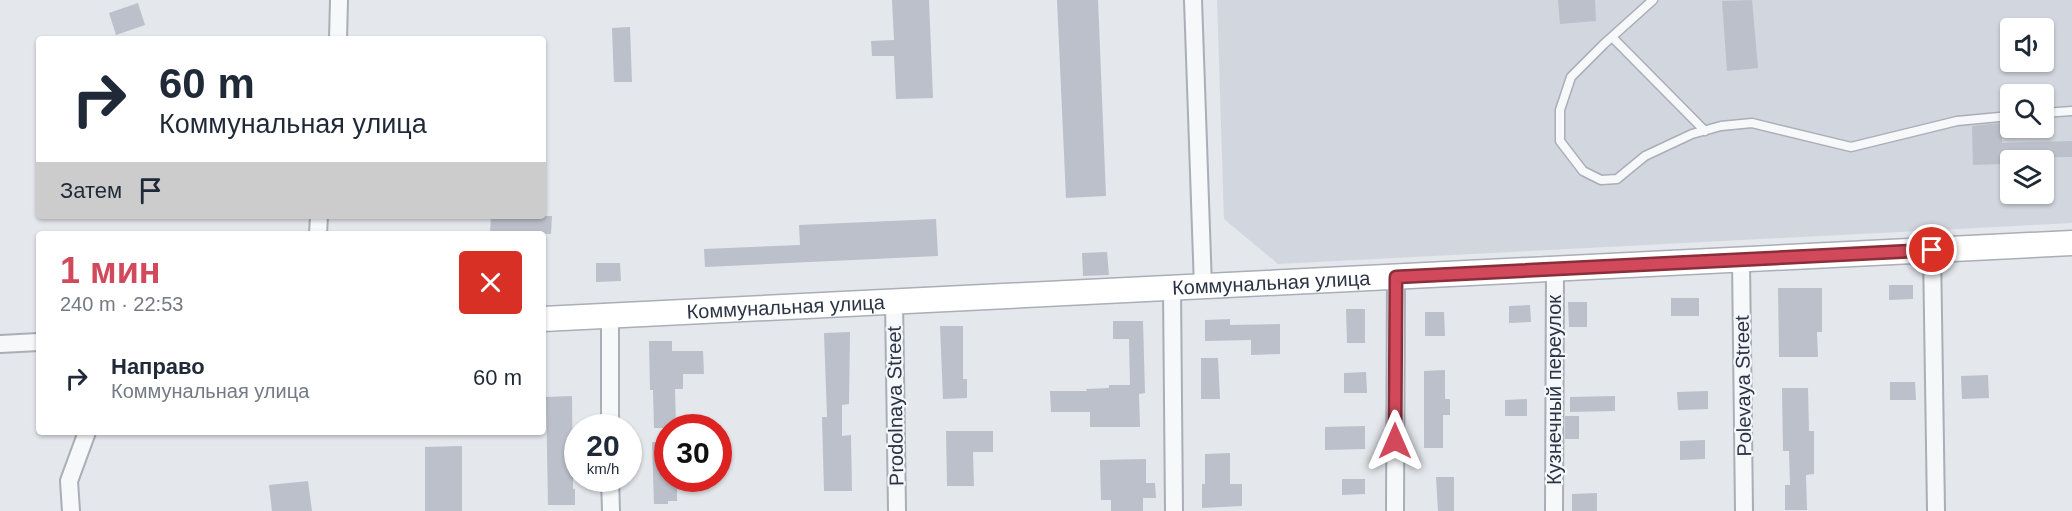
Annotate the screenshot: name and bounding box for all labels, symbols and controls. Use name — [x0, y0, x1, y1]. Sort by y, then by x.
map controls — [2000, 18, 2054, 204]
button: sound — [2000, 18, 2054, 72]
icon: right — [60, 60, 138, 138]
text: 60 m — [159, 60, 255, 107]
button: search — [2000, 84, 2054, 138]
text: Коммунальная улица — [159, 109, 427, 139]
button: layers — [2000, 150, 2054, 204]
icon: arrive — [134, 174, 167, 207]
text: Затем — [60, 178, 122, 203]
pin — [1906, 224, 1957, 275]
icon: arrive — [1915, 233, 1948, 266]
text: 1 мин — [60, 250, 161, 291]
button: close — [459, 251, 522, 314]
street label: Коммунальная улица — [1171, 267, 1372, 299]
street label: Коммунальная улица — [686, 291, 886, 323]
text: 240 m · 22:53 — [60, 293, 183, 315]
street label: Кузнечный переулок — [1543, 295, 1565, 485]
street label: Polevaya Street — [1731, 315, 1755, 457]
street label: Prodolnaya Street — [883, 325, 907, 486]
text: Направо — [111, 354, 205, 379]
icon: right — [60, 362, 93, 395]
text: 60 m — [473, 365, 522, 390]
text: Коммунальная улица — [111, 380, 309, 402]
position arrow — [1363, 409, 1427, 473]
speed limit sign: 30 — [654, 414, 732, 492]
text: 20 — [586, 429, 620, 462]
text: km/h — [587, 460, 619, 477]

